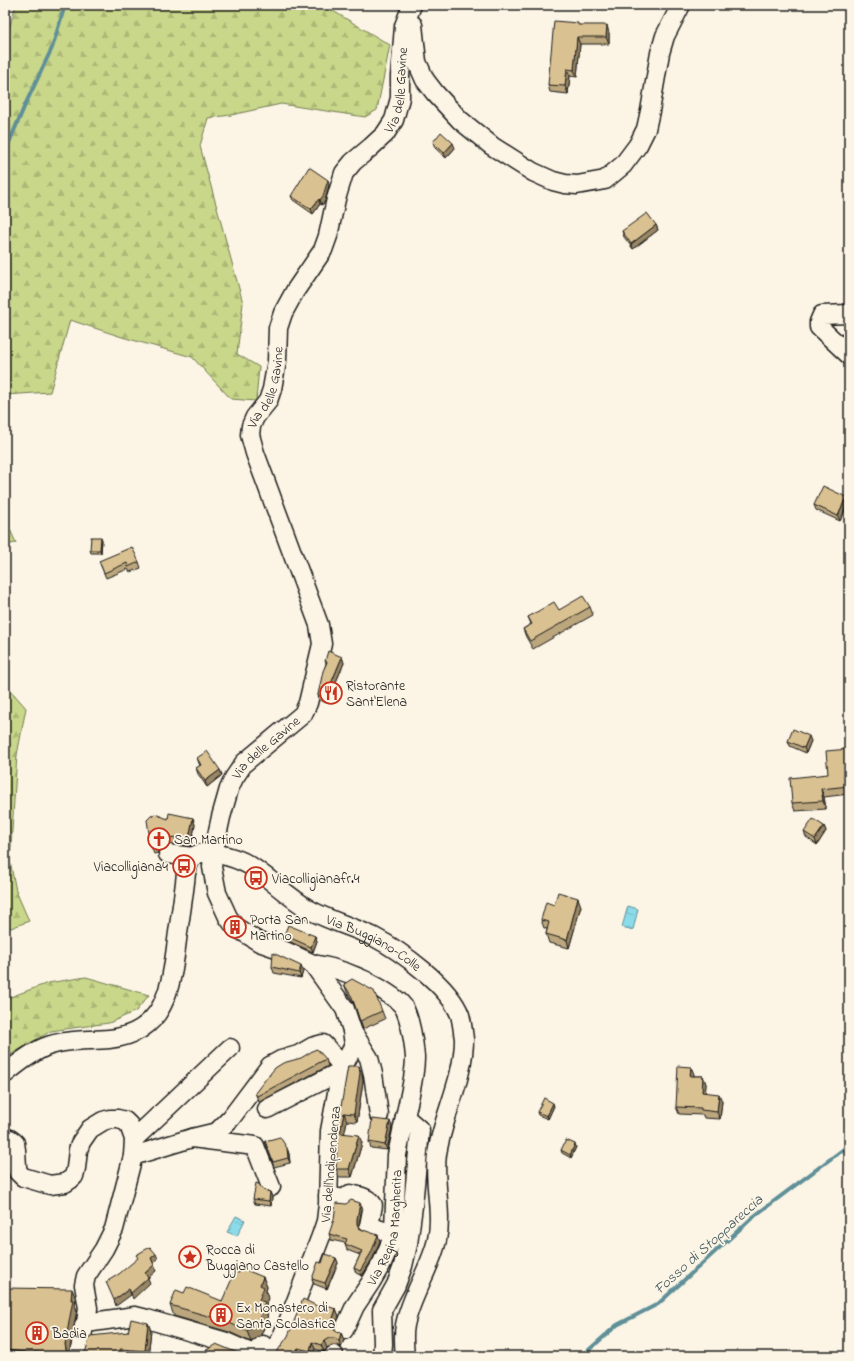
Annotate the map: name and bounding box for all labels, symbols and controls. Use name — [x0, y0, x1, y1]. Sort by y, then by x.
street label: Via delle Gavine — [379, 46, 414, 139]
street label: Via delle Gavine — [242, 346, 289, 433]
place label: Ristorante Sant'Elena — [346, 676, 407, 713]
restaurant icon: Ristorante Sant'Elena — [318, 680, 344, 706]
street label: Via delle Gavine — [226, 711, 306, 785]
church icon: San Martino — [146, 826, 172, 852]
place label: San Martino — [174, 830, 243, 851]
bus stop icon: Viacolligiana4 — [171, 853, 197, 879]
place label: Viacolligiana4 — [93, 857, 168, 879]
bus stop icon: Viacolligianafr.4 — [243, 865, 269, 891]
place label: Viacolligianafr.4 — [271, 869, 360, 891]
street label: Via Buggiano-Colle — [321, 909, 426, 978]
place label: Porta San Martino — [250, 910, 308, 947]
building icon: Porta San Martino — [222, 914, 248, 940]
street label: Via dell'Indipendenza — [316, 1105, 347, 1224]
street label: Via Regina Margherita — [362, 1169, 408, 1291]
water label: Fosso di Stoppareccia — [649, 1189, 769, 1300]
place label: Rocca di Buggiano Castello — [205, 1240, 309, 1278]
place icon: Rocca di Buggiano Castello — [177, 1244, 203, 1270]
place label: Ex Monastero di Santa Scolastica — [236, 1298, 335, 1335]
building icon: Ex Monastero di Santa Scolastica — [208, 1302, 234, 1328]
building icon: Badia — [24, 1320, 50, 1346]
place label: Badia — [51, 1324, 87, 1345]

